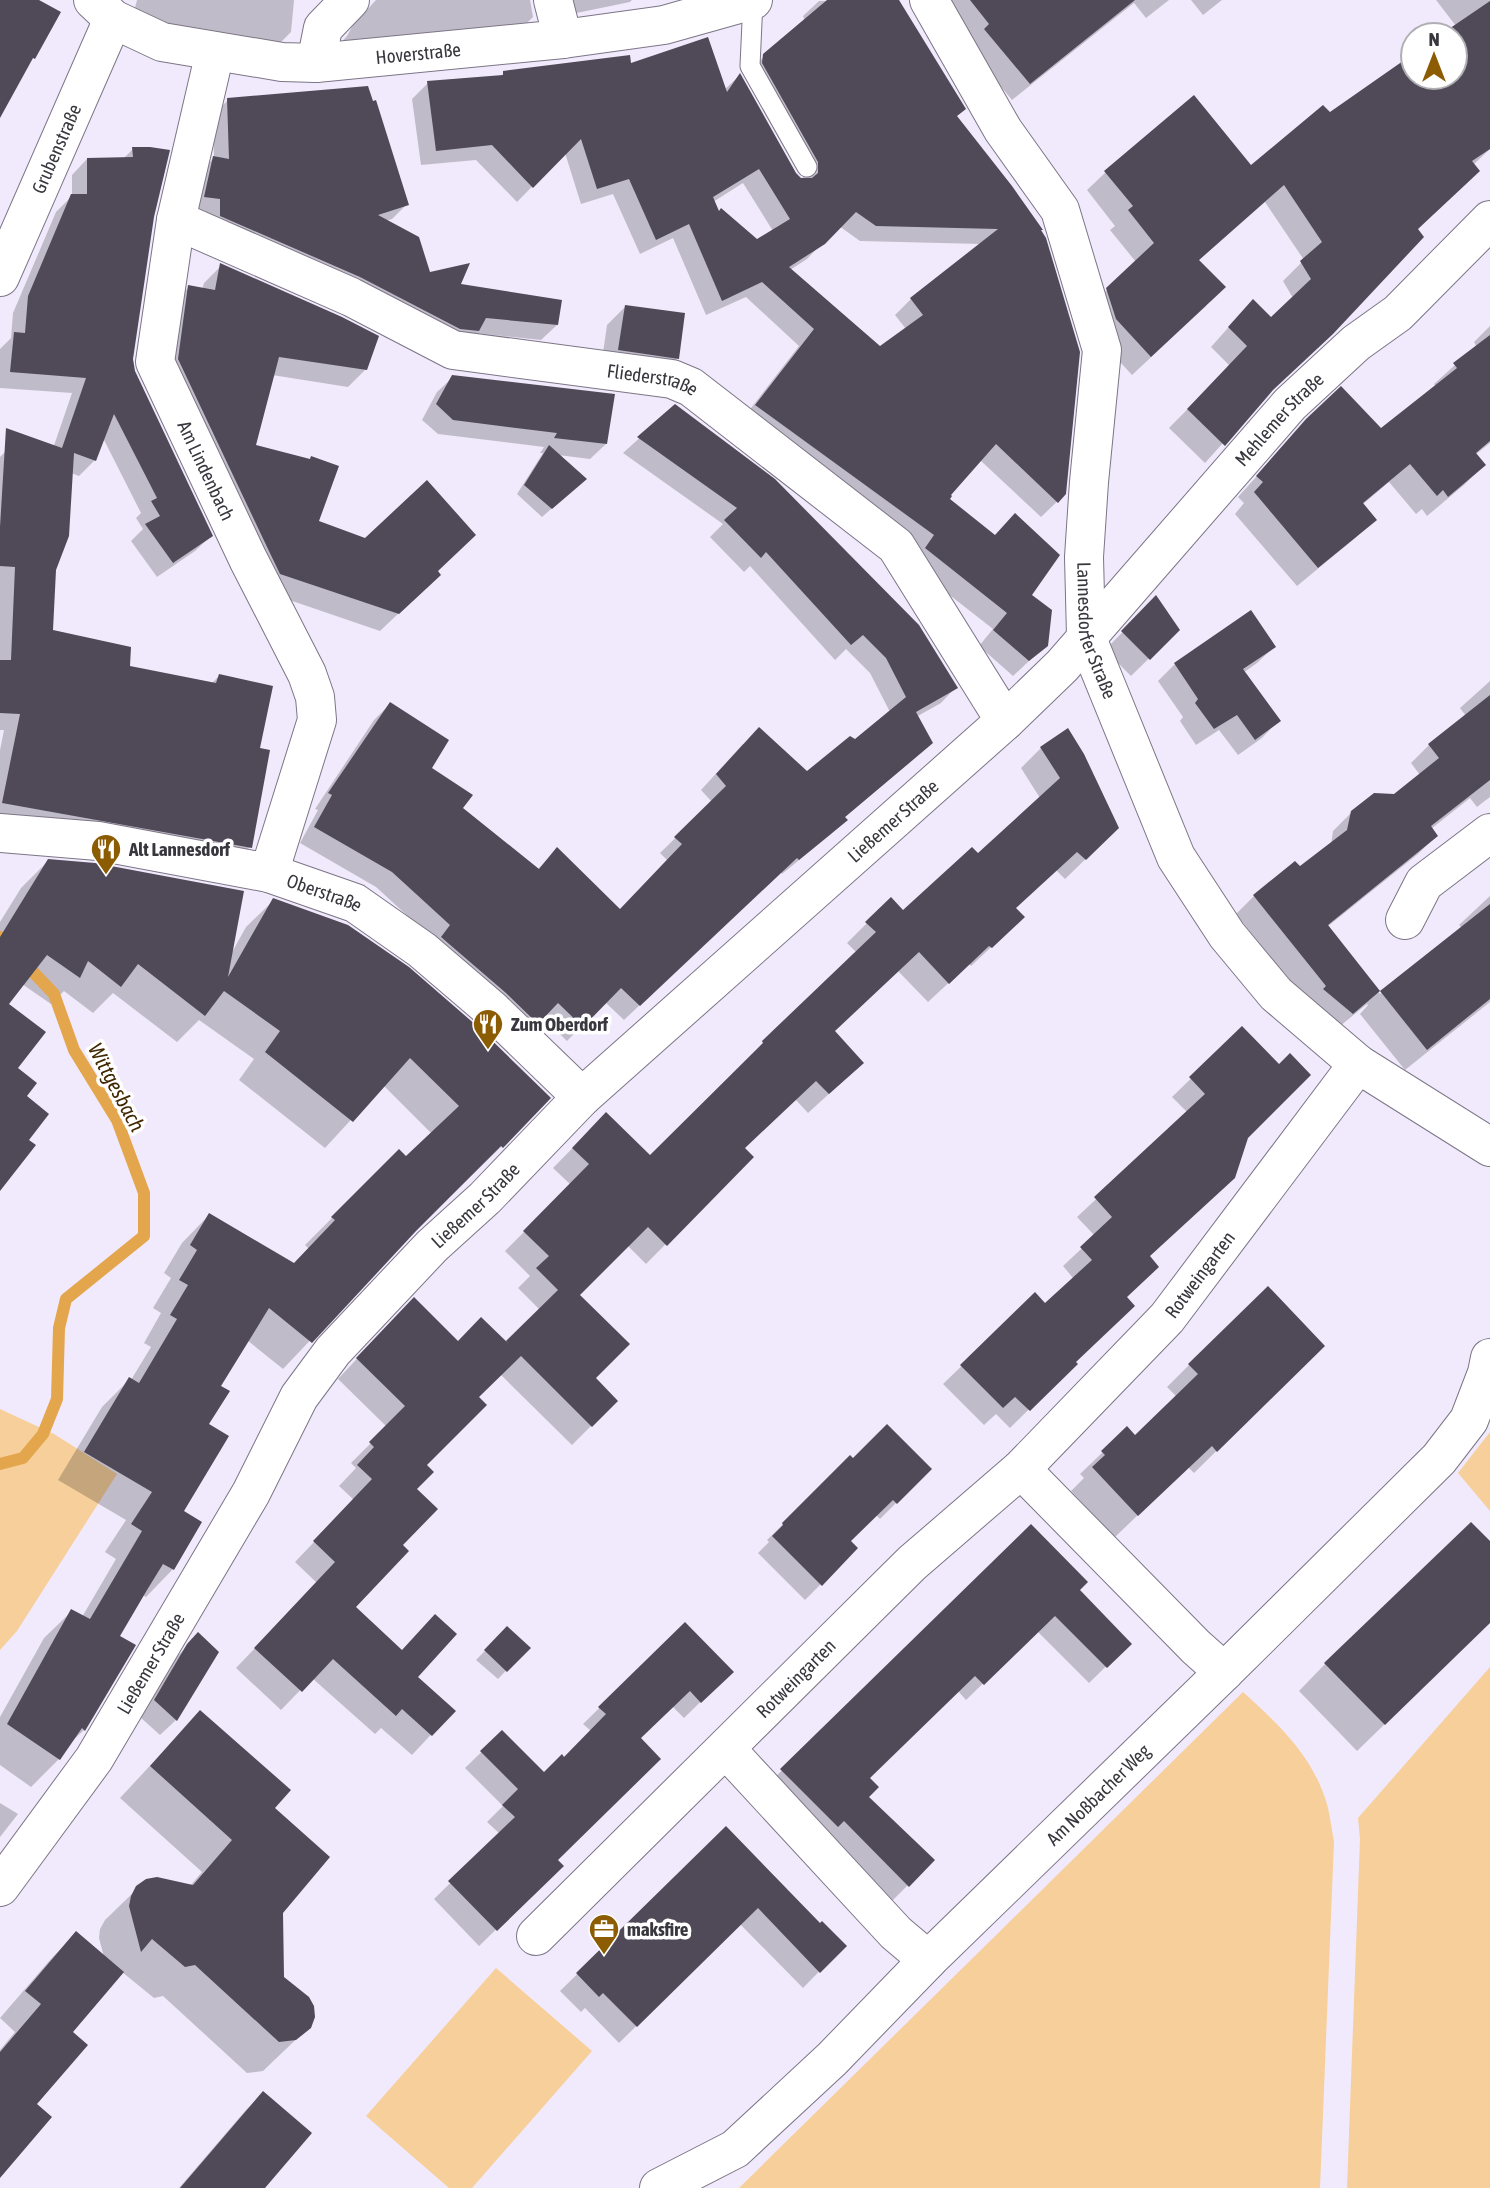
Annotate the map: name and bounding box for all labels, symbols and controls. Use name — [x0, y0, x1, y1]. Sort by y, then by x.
north arrow — [1399, 21, 1469, 91]
text: N — [1428, 28, 1440, 50]
street label: Hoverstraße — [374, 38, 462, 68]
street label: Grubenstraße — [27, 101, 85, 197]
street label: Fliederstraße — [606, 360, 703, 400]
street label: Mehlemer Straße — [1230, 368, 1328, 470]
street label: Am Lindenbach — [173, 417, 239, 524]
street label: Lannesdorfer Straße — [1073, 562, 1121, 702]
street label: Ließemer Straße — [843, 775, 943, 867]
restaurant icon: Alt Lannesdorf — [89, 832, 123, 876]
place label: Alt Lannesdorf — [128, 838, 231, 860]
street label: Oberstraße — [284, 869, 367, 916]
restaurant icon: Zum Oberdorf — [471, 1007, 505, 1051]
place label: Zum Oberdorf — [511, 1013, 609, 1035]
water label: Wittgesbach — [84, 1039, 150, 1135]
street label: Ließemer Straße — [427, 1158, 524, 1252]
street label: Rotweingarten — [1160, 1227, 1239, 1322]
street label: Ließemer Straße — [112, 1609, 189, 1718]
street label: Rotweingarten — [752, 1634, 840, 1722]
street label: Am Noßbacher Weg — [1042, 1739, 1155, 1850]
office icon: maksfire — [587, 1912, 621, 1956]
place label: maksfire — [627, 1918, 689, 1940]

